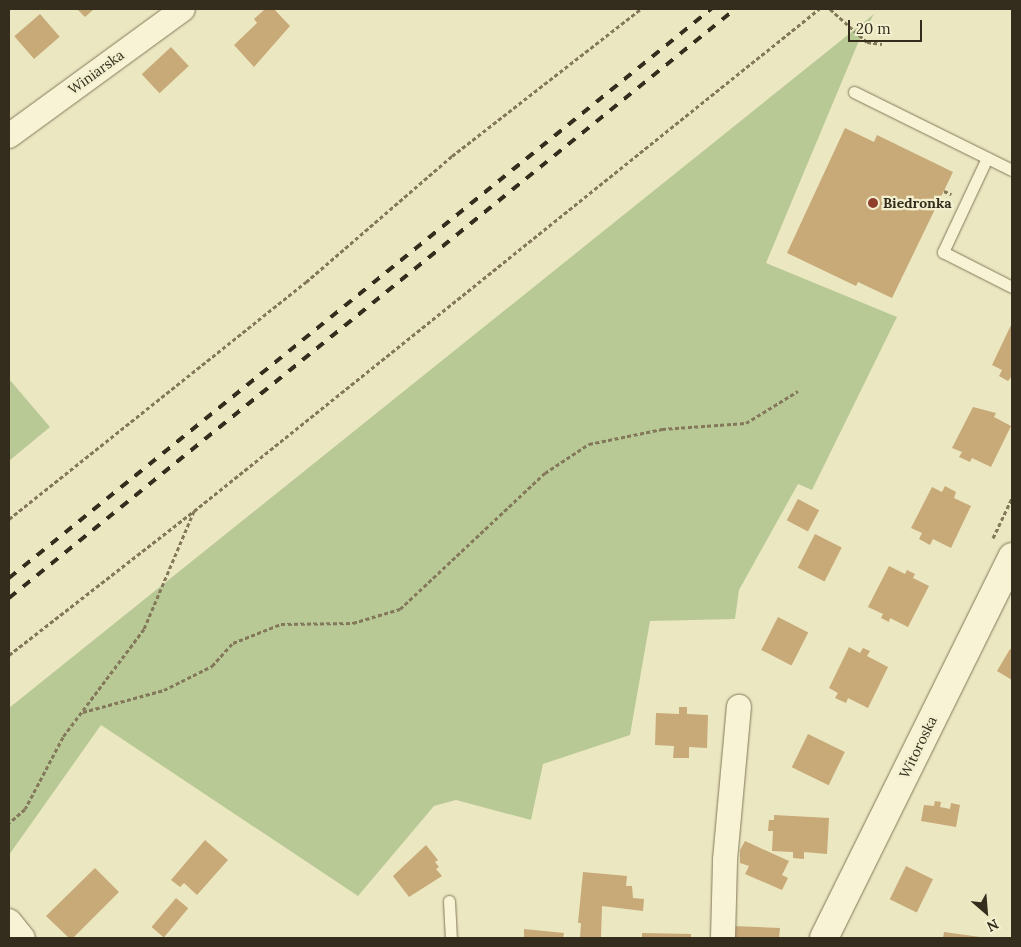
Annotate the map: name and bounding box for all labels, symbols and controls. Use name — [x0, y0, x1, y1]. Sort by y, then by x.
scale bar — [851, 10, 925, 42]
text: 20 m — [856, 19, 891, 38]
street label: Winiarska — [65, 46, 127, 98]
place label: Biedronka — [883, 195, 952, 211]
marker: Biedronka — [867, 197, 879, 209]
street label: Witoroska — [896, 713, 940, 781]
north arrow — [961, 887, 1011, 937]
text: N — [984, 915, 1002, 936]

